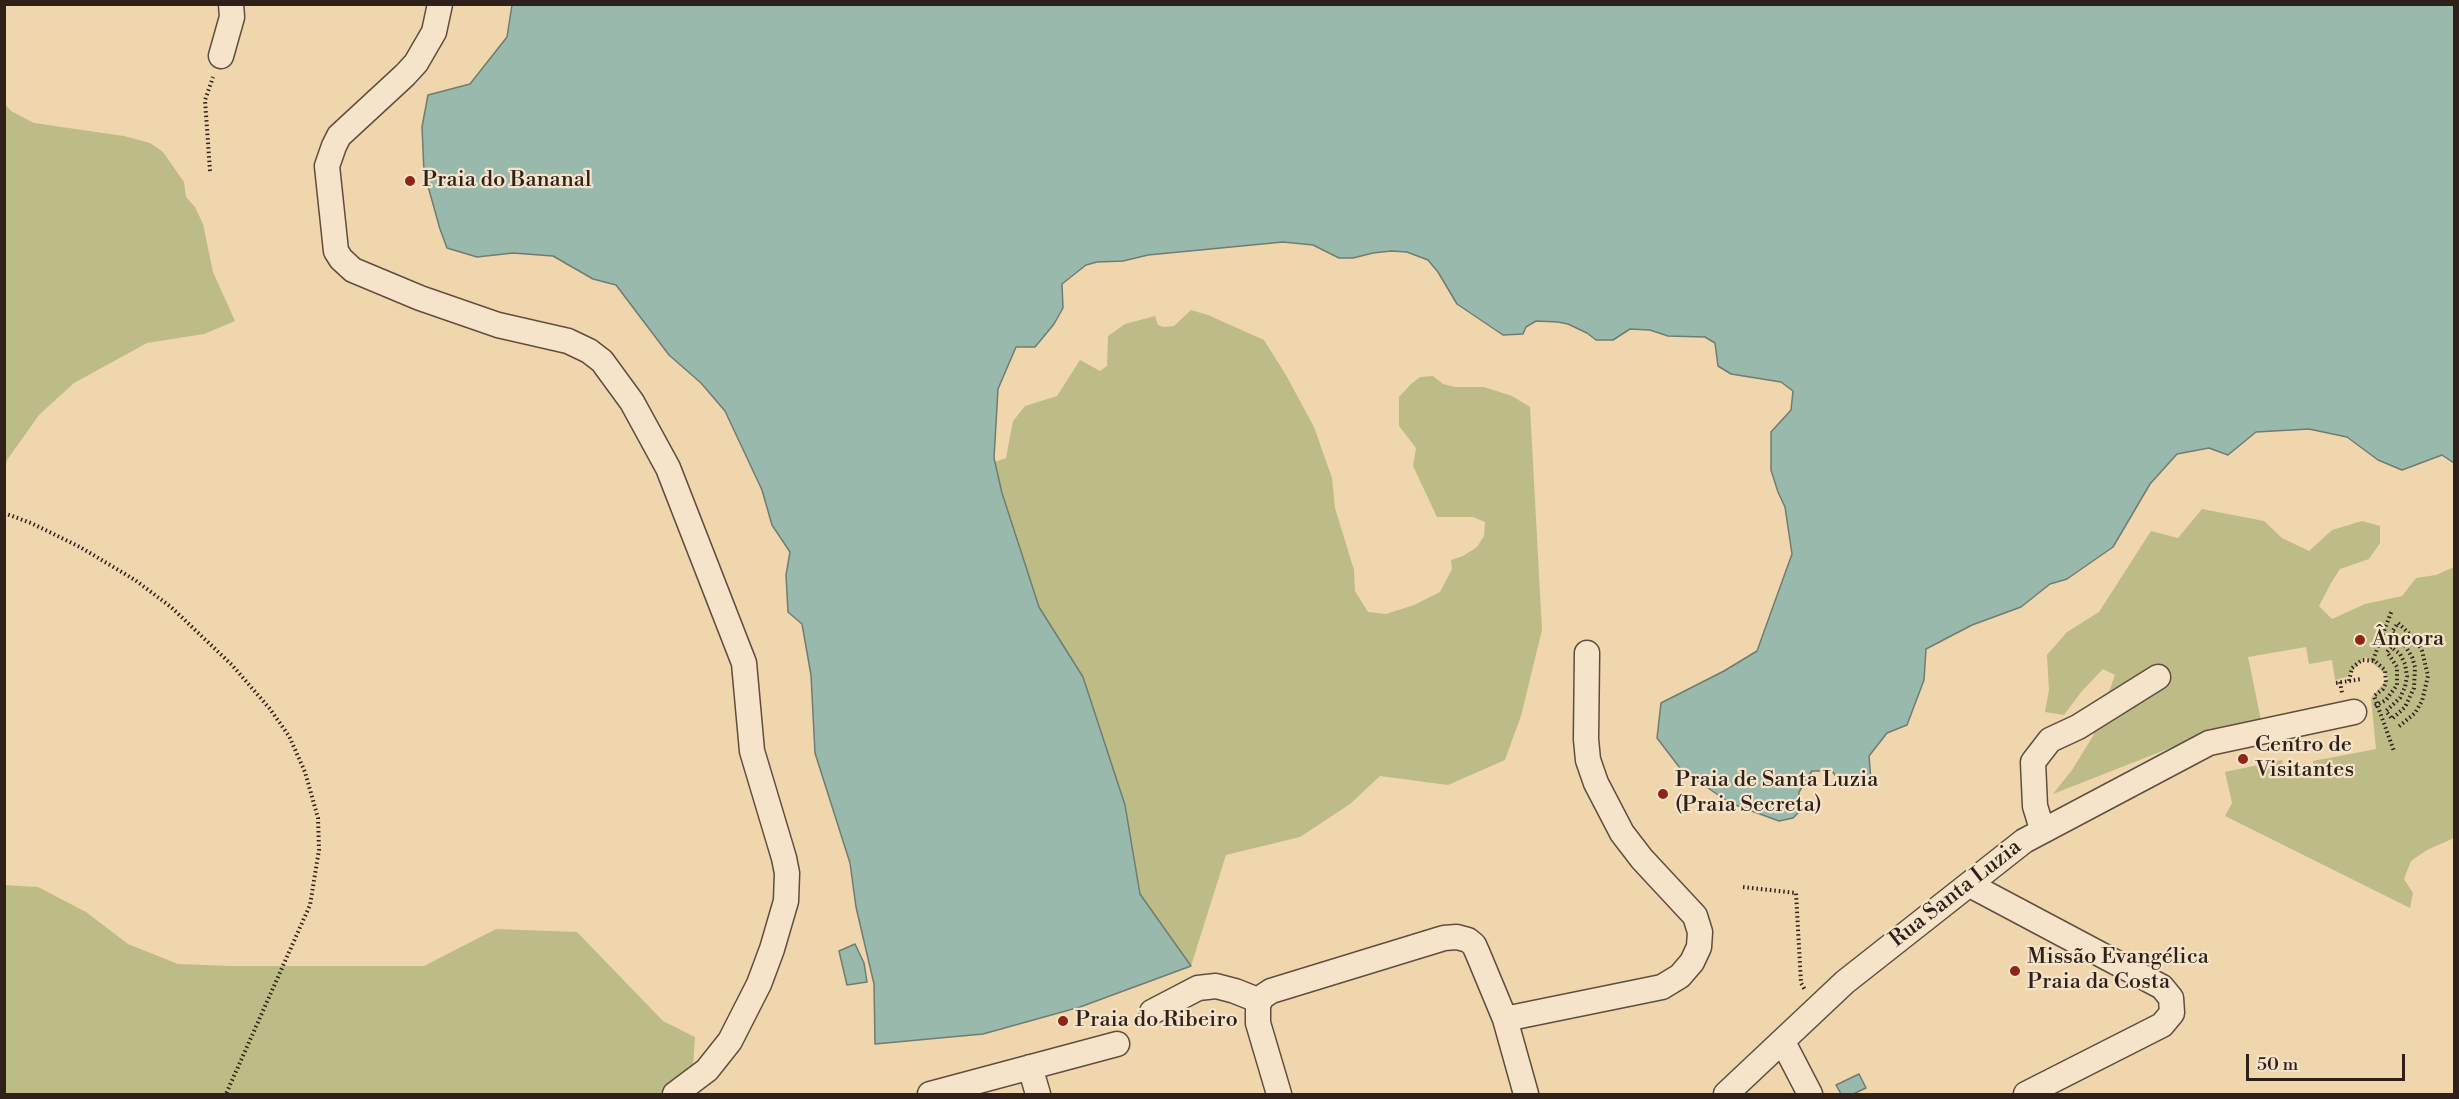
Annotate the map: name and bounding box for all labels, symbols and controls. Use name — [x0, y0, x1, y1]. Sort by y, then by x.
place label: Praia do Bananal — [422, 168, 592, 194]
marker: Praia do Bananal — [403, 174, 417, 188]
place label: Âncora — [2372, 627, 2444, 653]
marker: Âncora — [2353, 633, 2367, 647]
place label: Centro de Visitantes — [2255, 733, 2354, 784]
marker: Centro de Visitantes — [2236, 752, 2250, 766]
place label: Praia de Santa Luzia (Praia Secreta) — [1675, 768, 1878, 819]
marker: Praia de Santa Luzia (Praia Secreta) — [1656, 787, 1670, 801]
street label: Rua Santa Luzia — [1885, 834, 2027, 954]
place label: Missão Evangélica Praia da Costa — [2027, 945, 2209, 996]
marker: Missão Evangélica Praia da Costa — [2008, 964, 2022, 978]
place label: Praia do Ribeiro — [1075, 1008, 1238, 1034]
marker: Praia do Ribeiro — [1056, 1014, 1070, 1028]
scale bar — [2249, 1042, 2408, 1080]
text: 50 m — [2257, 1053, 2298, 1076]

